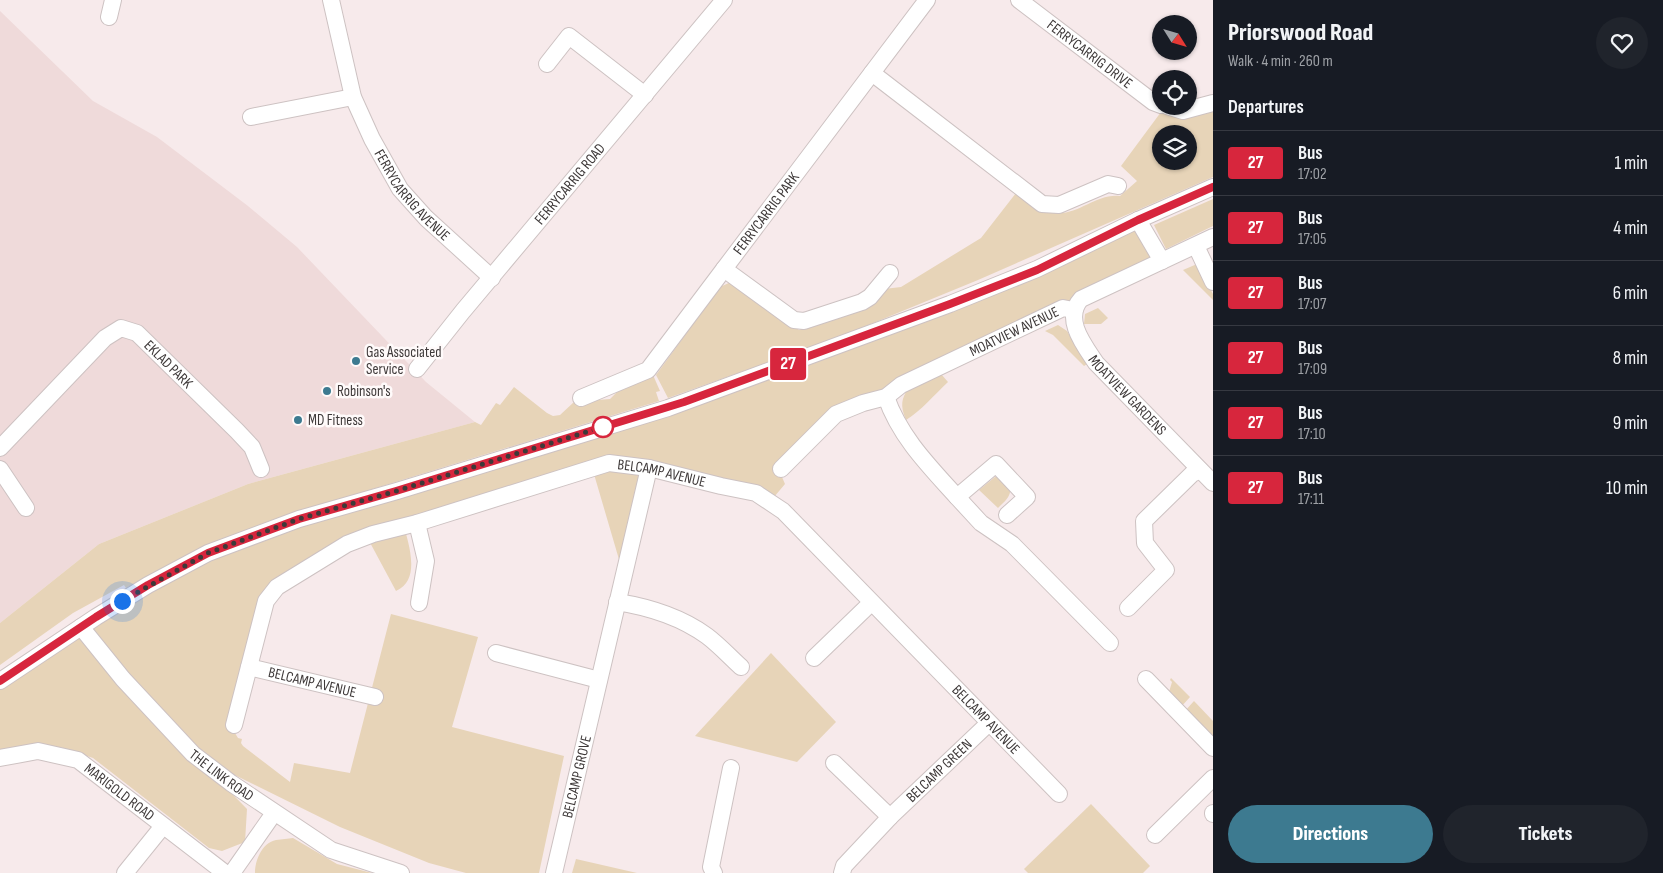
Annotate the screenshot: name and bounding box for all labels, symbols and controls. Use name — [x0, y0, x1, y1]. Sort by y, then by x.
north arrow — [1152, 15, 1198, 60]
map controls — [1152, 15, 1197, 170]
street label: FERRYCARRIG DRIVE — [1043, 16, 1136, 93]
button: heart — [1596, 17, 1648, 69]
text: Priorswood Road — [1228, 18, 1373, 47]
text: Walk · 4 min · 260 m — [1228, 52, 1333, 71]
button: locate — [1152, 70, 1197, 115]
text: Departures — [1228, 96, 1304, 119]
button: layers — [1152, 125, 1197, 170]
street label: FERRYCARRIG ROAD — [531, 140, 610, 229]
text: Bus — [1298, 142, 1323, 165]
street label: FERRYCARRIG AVENUE — [370, 146, 454, 245]
text: 27 — [1248, 152, 1263, 173]
text: 1 min — [1614, 152, 1648, 175]
text: 17:02 — [1298, 165, 1327, 184]
street label: FERRYCARRIG PARK — [729, 169, 804, 259]
text: Bus — [1298, 207, 1323, 230]
text: 27 — [1248, 217, 1263, 238]
text: 4 min — [1613, 217, 1648, 240]
text: 17:05 — [1298, 230, 1326, 249]
text: Bus — [1298, 272, 1323, 295]
text: 27 — [1248, 282, 1263, 303]
text: 6 min — [1613, 282, 1648, 305]
text: 17:07 — [1298, 295, 1326, 314]
street label: MOATVIEW AVENUE — [966, 302, 1062, 361]
street label: EKLAD PARK — [140, 336, 197, 393]
text: Bus — [1298, 337, 1323, 360]
place label: Gas Associated Service — [366, 343, 442, 379]
text: 27 — [1248, 347, 1263, 368]
text: 8 min — [1613, 347, 1648, 370]
line badge: 27 — [766, 348, 810, 380]
street label: MOATVIEW GARDENS — [1084, 352, 1170, 440]
text: 27 — [780, 353, 796, 374]
marker: Gas Associated Service — [350, 355, 362, 367]
text: 17:09 — [1298, 360, 1327, 379]
place label: Robinson's — [337, 382, 391, 401]
marker: Robinson's — [321, 385, 333, 397]
text: Bus — [1298, 402, 1323, 425]
place label: MD Fitness — [308, 411, 363, 430]
text: 27 — [1248, 412, 1263, 433]
text: 9 min — [1613, 412, 1648, 435]
marker: MD Fitness — [292, 414, 304, 426]
unlabelled marker — [592, 416, 614, 438]
text: 17:10 — [1298, 425, 1326, 444]
street label: BELCAMP AVENUE — [616, 455, 708, 492]
text: Bus — [1298, 467, 1323, 490]
text: 27 — [1248, 477, 1263, 498]
text: 10 min — [1606, 477, 1648, 500]
text: 17:11 — [1298, 490, 1324, 509]
your location — [110, 589, 135, 614]
street label: BELCAMP AVENUE — [266, 663, 358, 702]
street label: BELCAMP AVENUE — [948, 681, 1024, 758]
street label: BELCAMP GROVE — [558, 734, 596, 820]
street label: BELCAMP GREEN — [902, 735, 976, 807]
street label: THE LINK ROAD — [185, 745, 257, 806]
street label: MARIGOLD ROAD — [80, 759, 158, 825]
button: Directions — [1228, 805, 1433, 863]
button: Tickets — [1443, 805, 1648, 863]

